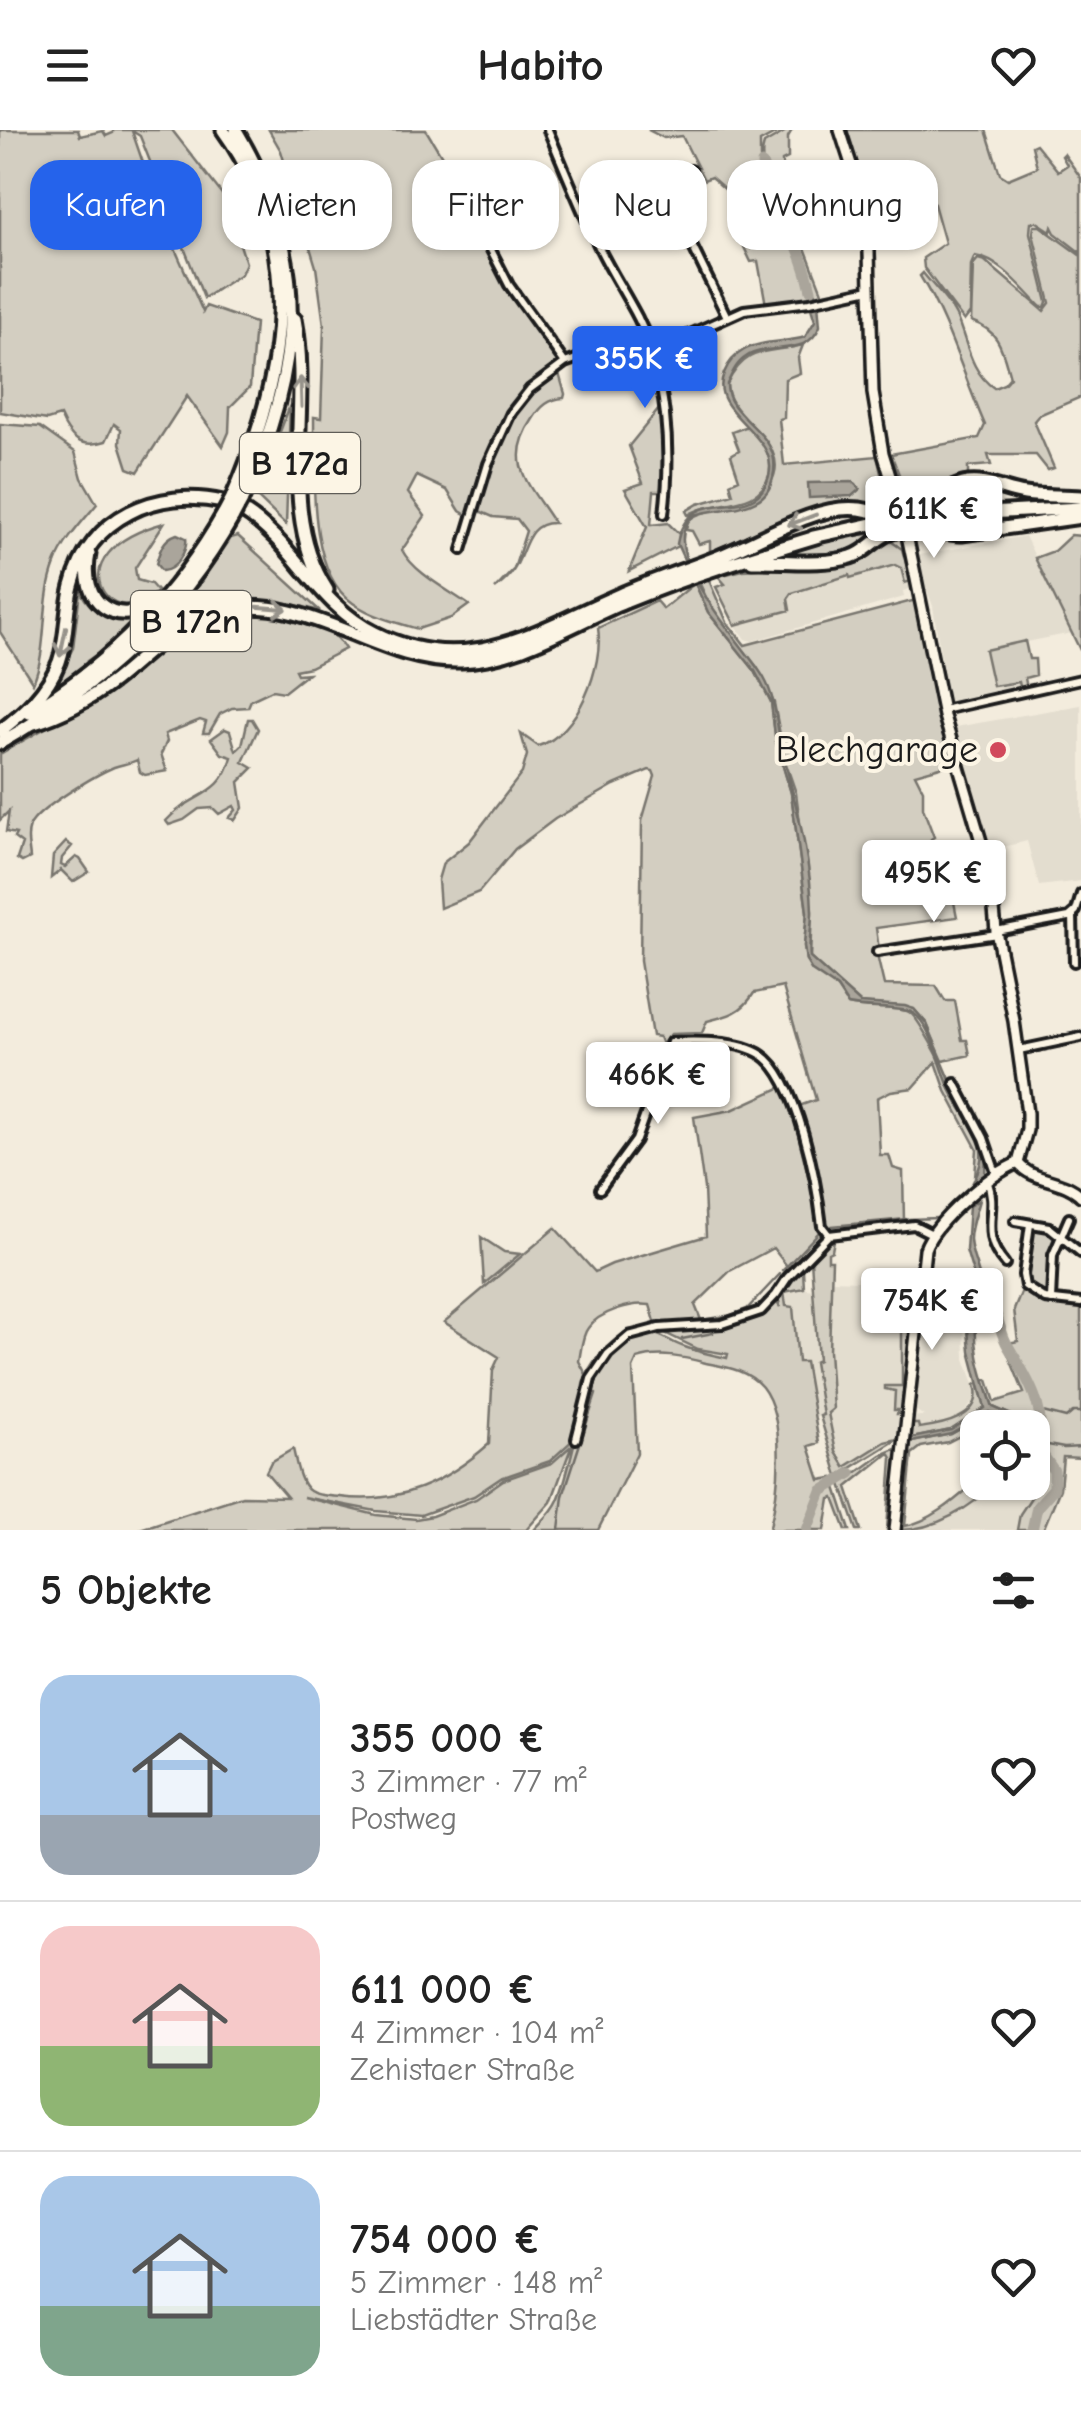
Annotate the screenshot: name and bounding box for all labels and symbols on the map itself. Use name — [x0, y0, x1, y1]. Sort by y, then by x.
pin: 355K € — [564, 326, 726, 411]
one-way arrow — [291, 377, 310, 409]
road number: B 172a — [240, 433, 360, 493]
pin: 611K € — [853, 476, 1015, 561]
one-way arrow — [788, 512, 819, 530]
road number: B 172n — [131, 591, 251, 651]
one-way arrow — [255, 599, 288, 618]
one-way arrow — [53, 625, 72, 657]
place label: Blechgarage — [775, 728, 978, 772]
marker: Blechgarage — [987, 739, 1009, 761]
pin: 495K € — [853, 840, 1015, 925]
pin: 466K € — [577, 1042, 739, 1127]
pin: 754K € — [851, 1268, 1013, 1353]

